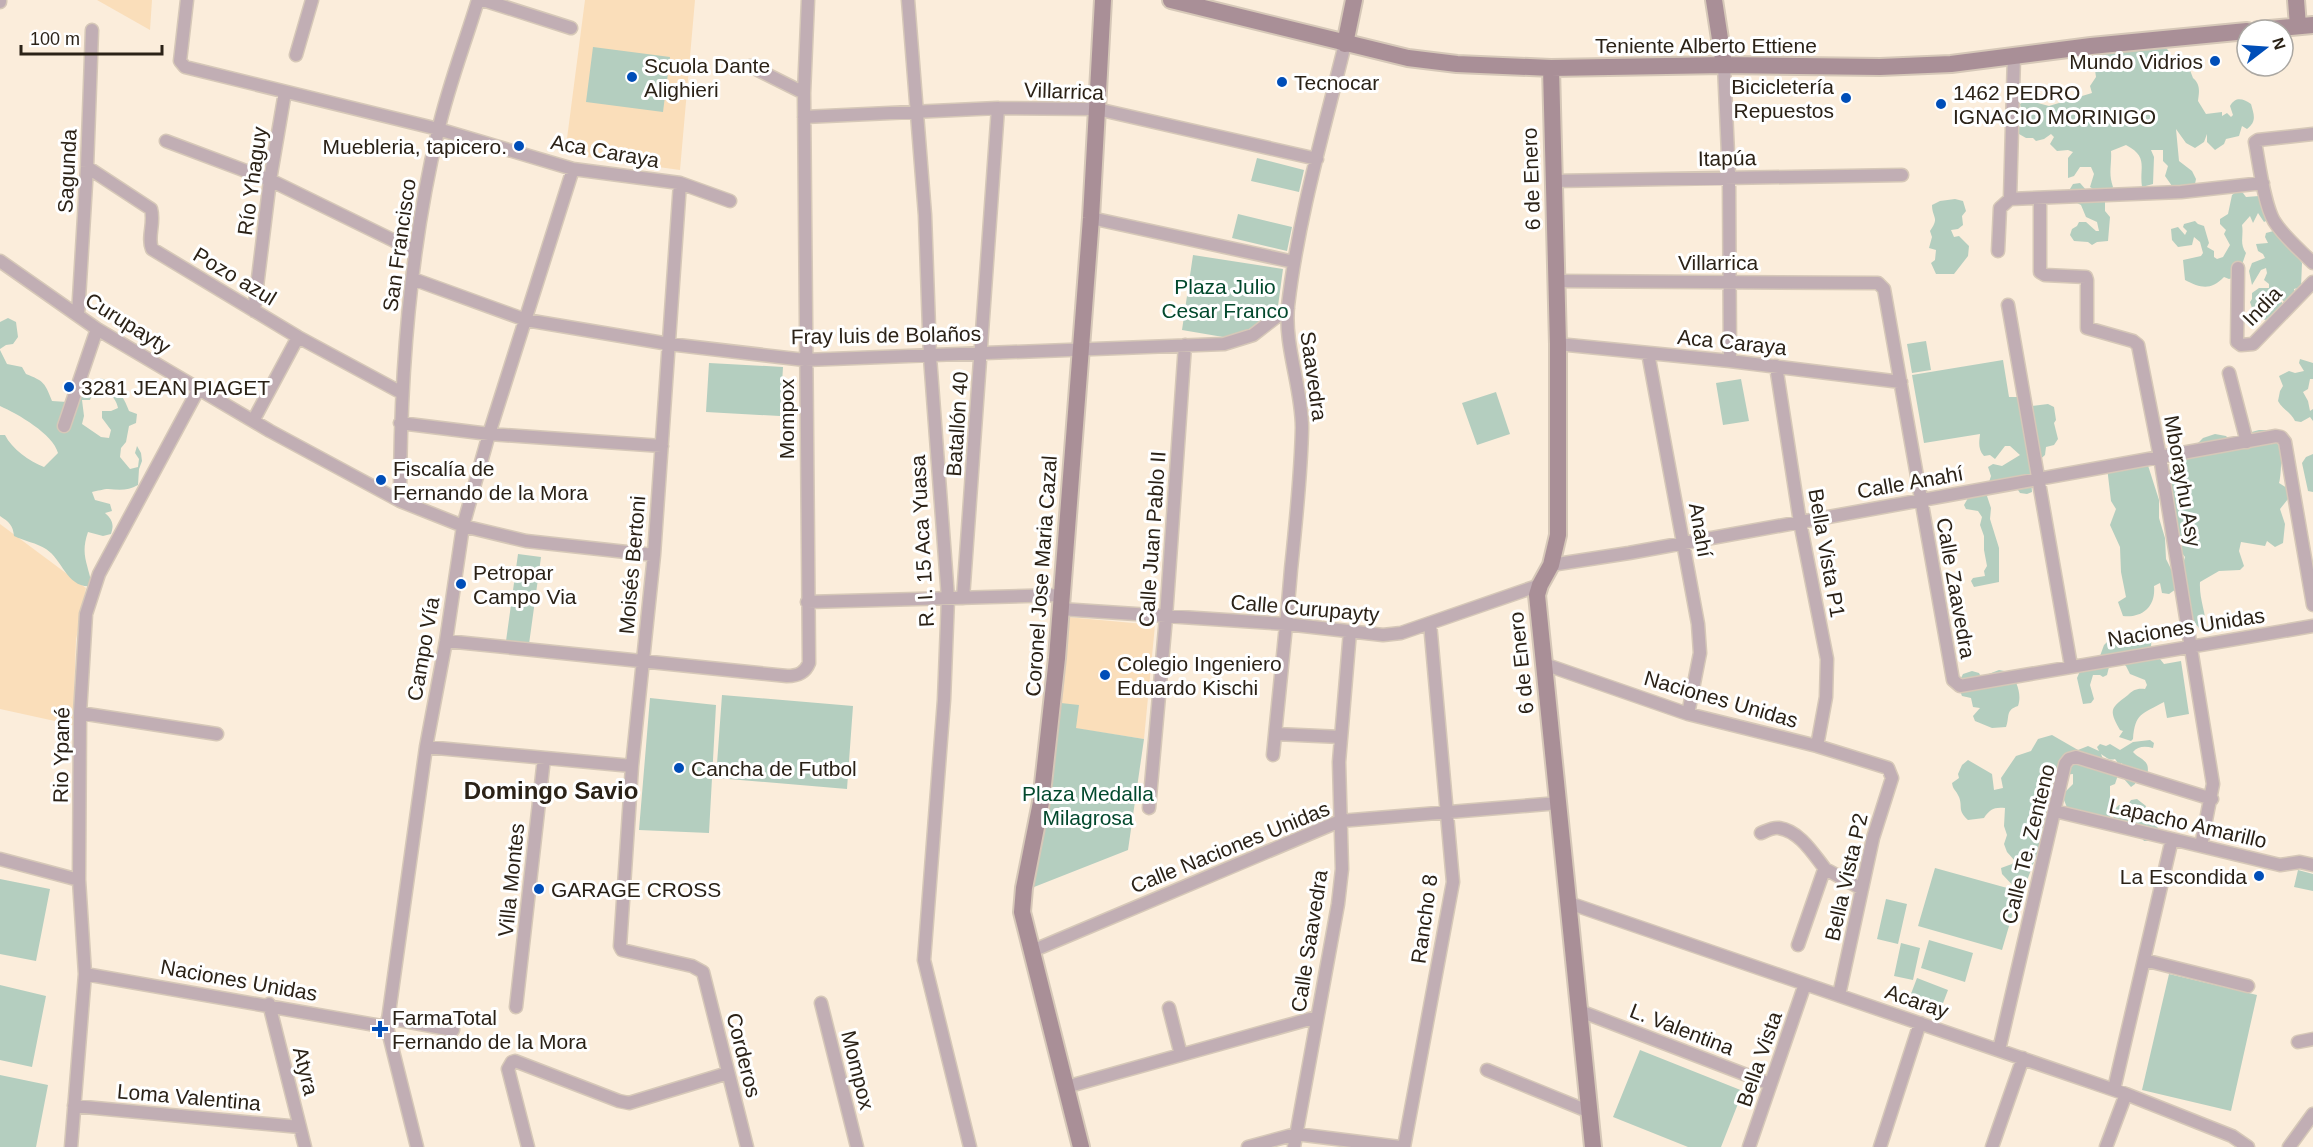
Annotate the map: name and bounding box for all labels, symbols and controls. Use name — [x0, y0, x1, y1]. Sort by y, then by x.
scale bar — [21, 18, 162, 56]
north arrow — [2235, 18, 2295, 78]
text: 100 m — [30, 29, 80, 49]
street label: Teniente Alberto Ettiene — [1595, 34, 1817, 57]
text: N — [2269, 36, 2289, 52]
place label: Mundo Vidrios — [2069, 50, 2203, 73]
place label: Scuola Dante Alighieri — [644, 54, 770, 101]
marker: Mundo Vidrios — [2208, 54, 2222, 68]
marker: Scuola Dante Alighieri — [625, 70, 639, 84]
place label: Tecnocar — [1294, 71, 1379, 94]
marker: Tecnocar — [1275, 75, 1289, 89]
place label: Bicicletería Repuestos — [1731, 75, 1834, 122]
street label: Villarrica — [1024, 78, 1105, 104]
place label: 1462 PEDRO IGNACIO MORINIGO — [1953, 81, 2156, 128]
marker: Bicicletería Repuestos — [1839, 91, 1853, 105]
marker: 1462 PEDRO IGNACIO MORINIGO — [1934, 97, 1948, 111]
street label: Río Yhaguy — [233, 125, 271, 237]
street label: 6 de Enero — [1518, 127, 1544, 231]
street label: Sagunda — [53, 128, 81, 214]
street label: Aca Caraya — [549, 130, 661, 172]
place label: Muebleria, tapicero. — [323, 135, 507, 158]
marker: Muebleria, tapicero. — [512, 139, 526, 153]
street label: Itapúa — [1698, 146, 1757, 170]
street label: San Francisco — [378, 177, 420, 313]
street label: Pozo azul — [190, 242, 280, 310]
street label: Villarrica — [1678, 251, 1758, 274]
park label: Plaza Julio Cesar Franco — [1161, 275, 1289, 322]
street label: India — [2238, 281, 2286, 330]
street label: Curupayty — [81, 288, 175, 358]
street label: Fray luis de Bolaños — [791, 322, 981, 348]
street label: Aca Caraya — [1676, 325, 1788, 359]
street label: Saavedra — [1296, 330, 1332, 422]
street label: Batallón 40 — [942, 371, 972, 477]
place label: 3281 JEAN PIAGET — [81, 376, 270, 399]
street label: Mompox — [775, 378, 798, 459]
marker: 3281 JEAN PIAGET — [62, 380, 76, 394]
street label: Mborayhu Asy — [2160, 413, 2206, 549]
street label: Calle Juan Pablo II — [1134, 450, 1170, 628]
street label: R. I. 15 Aca Yuasa — [906, 454, 938, 628]
street label: Coronel Jose Maria Cazal — [1021, 455, 1061, 697]
place label: Fiscalía de Fernando de la Mora — [393, 457, 588, 504]
street label: Calle Anahí — [1855, 461, 1965, 503]
marker: Fiscalía de Fernando de la Mora — [374, 473, 388, 487]
street label: Bella Vista P1 — [1804, 487, 1850, 619]
street label: Moisés Bertoni — [614, 495, 650, 635]
street label: Anahí — [1685, 501, 1717, 559]
street label: Calle Zaavedra — [1932, 516, 1980, 660]
place label: Petropar Campo Via — [473, 561, 577, 608]
marker: Petropar Campo Via — [454, 577, 468, 591]
street label: Calle Curupayty — [1230, 590, 1381, 626]
street label: Campo Vía — [403, 595, 444, 703]
street label: Naciones Unidas — [2106, 603, 2266, 651]
street label: 6 de Enero — [1504, 611, 1538, 715]
place label: Colegio Ingeniero Eduardo Kischi — [1117, 652, 1282, 699]
street label: Naciones Unidas — [1642, 666, 1800, 732]
marker: Colegio Ingeniero Eduardo Kischi — [1098, 668, 1112, 682]
street label: Rio Ypané — [49, 707, 73, 803]
place label: Cancha de Futbol — [691, 757, 857, 780]
marker: Cancha de Futbol — [672, 761, 686, 775]
street label: Calle Te. Zenteno — [1997, 762, 2059, 926]
district label: Domingo Savio — [464, 777, 638, 804]
park label: Plaza Medalla Milagrosa — [1022, 782, 1154, 829]
street label: Lapacho Amarillo — [2107, 794, 2269, 852]
street label: Calle Naciones Unidas — [1127, 797, 1333, 897]
street label: Bella Vista P2 — [1820, 811, 1872, 943]
street label: Villa Montes — [494, 822, 528, 938]
place label: La Escondida — [2120, 865, 2247, 888]
street label: Calle Saavedra — [1286, 868, 1332, 1014]
marker: La Escondida — [2252, 869, 2266, 883]
street label: Rancho 8 — [1406, 873, 1442, 965]
place label: GARAGE CROSS — [551, 878, 721, 901]
marker: GARAGE CROSS — [532, 882, 546, 896]
street label: Naciones Unidas — [159, 955, 319, 1005]
street label: Acaray — [1882, 979, 1952, 1023]
street label: L. Valentina — [1627, 999, 1737, 1059]
place label: FarmaTotal Fernando de la Mora — [392, 1006, 587, 1053]
street label: Bella Vista — [1732, 1008, 1786, 1109]
street label: Corderos — [722, 1010, 766, 1100]
marker: FarmaTotal Fernando de la Mora — [373, 1022, 387, 1036]
street label: Mompox — [837, 1028, 879, 1112]
street label: Atyra — [289, 1044, 323, 1098]
street label: Loma Valentina — [116, 1079, 262, 1115]

